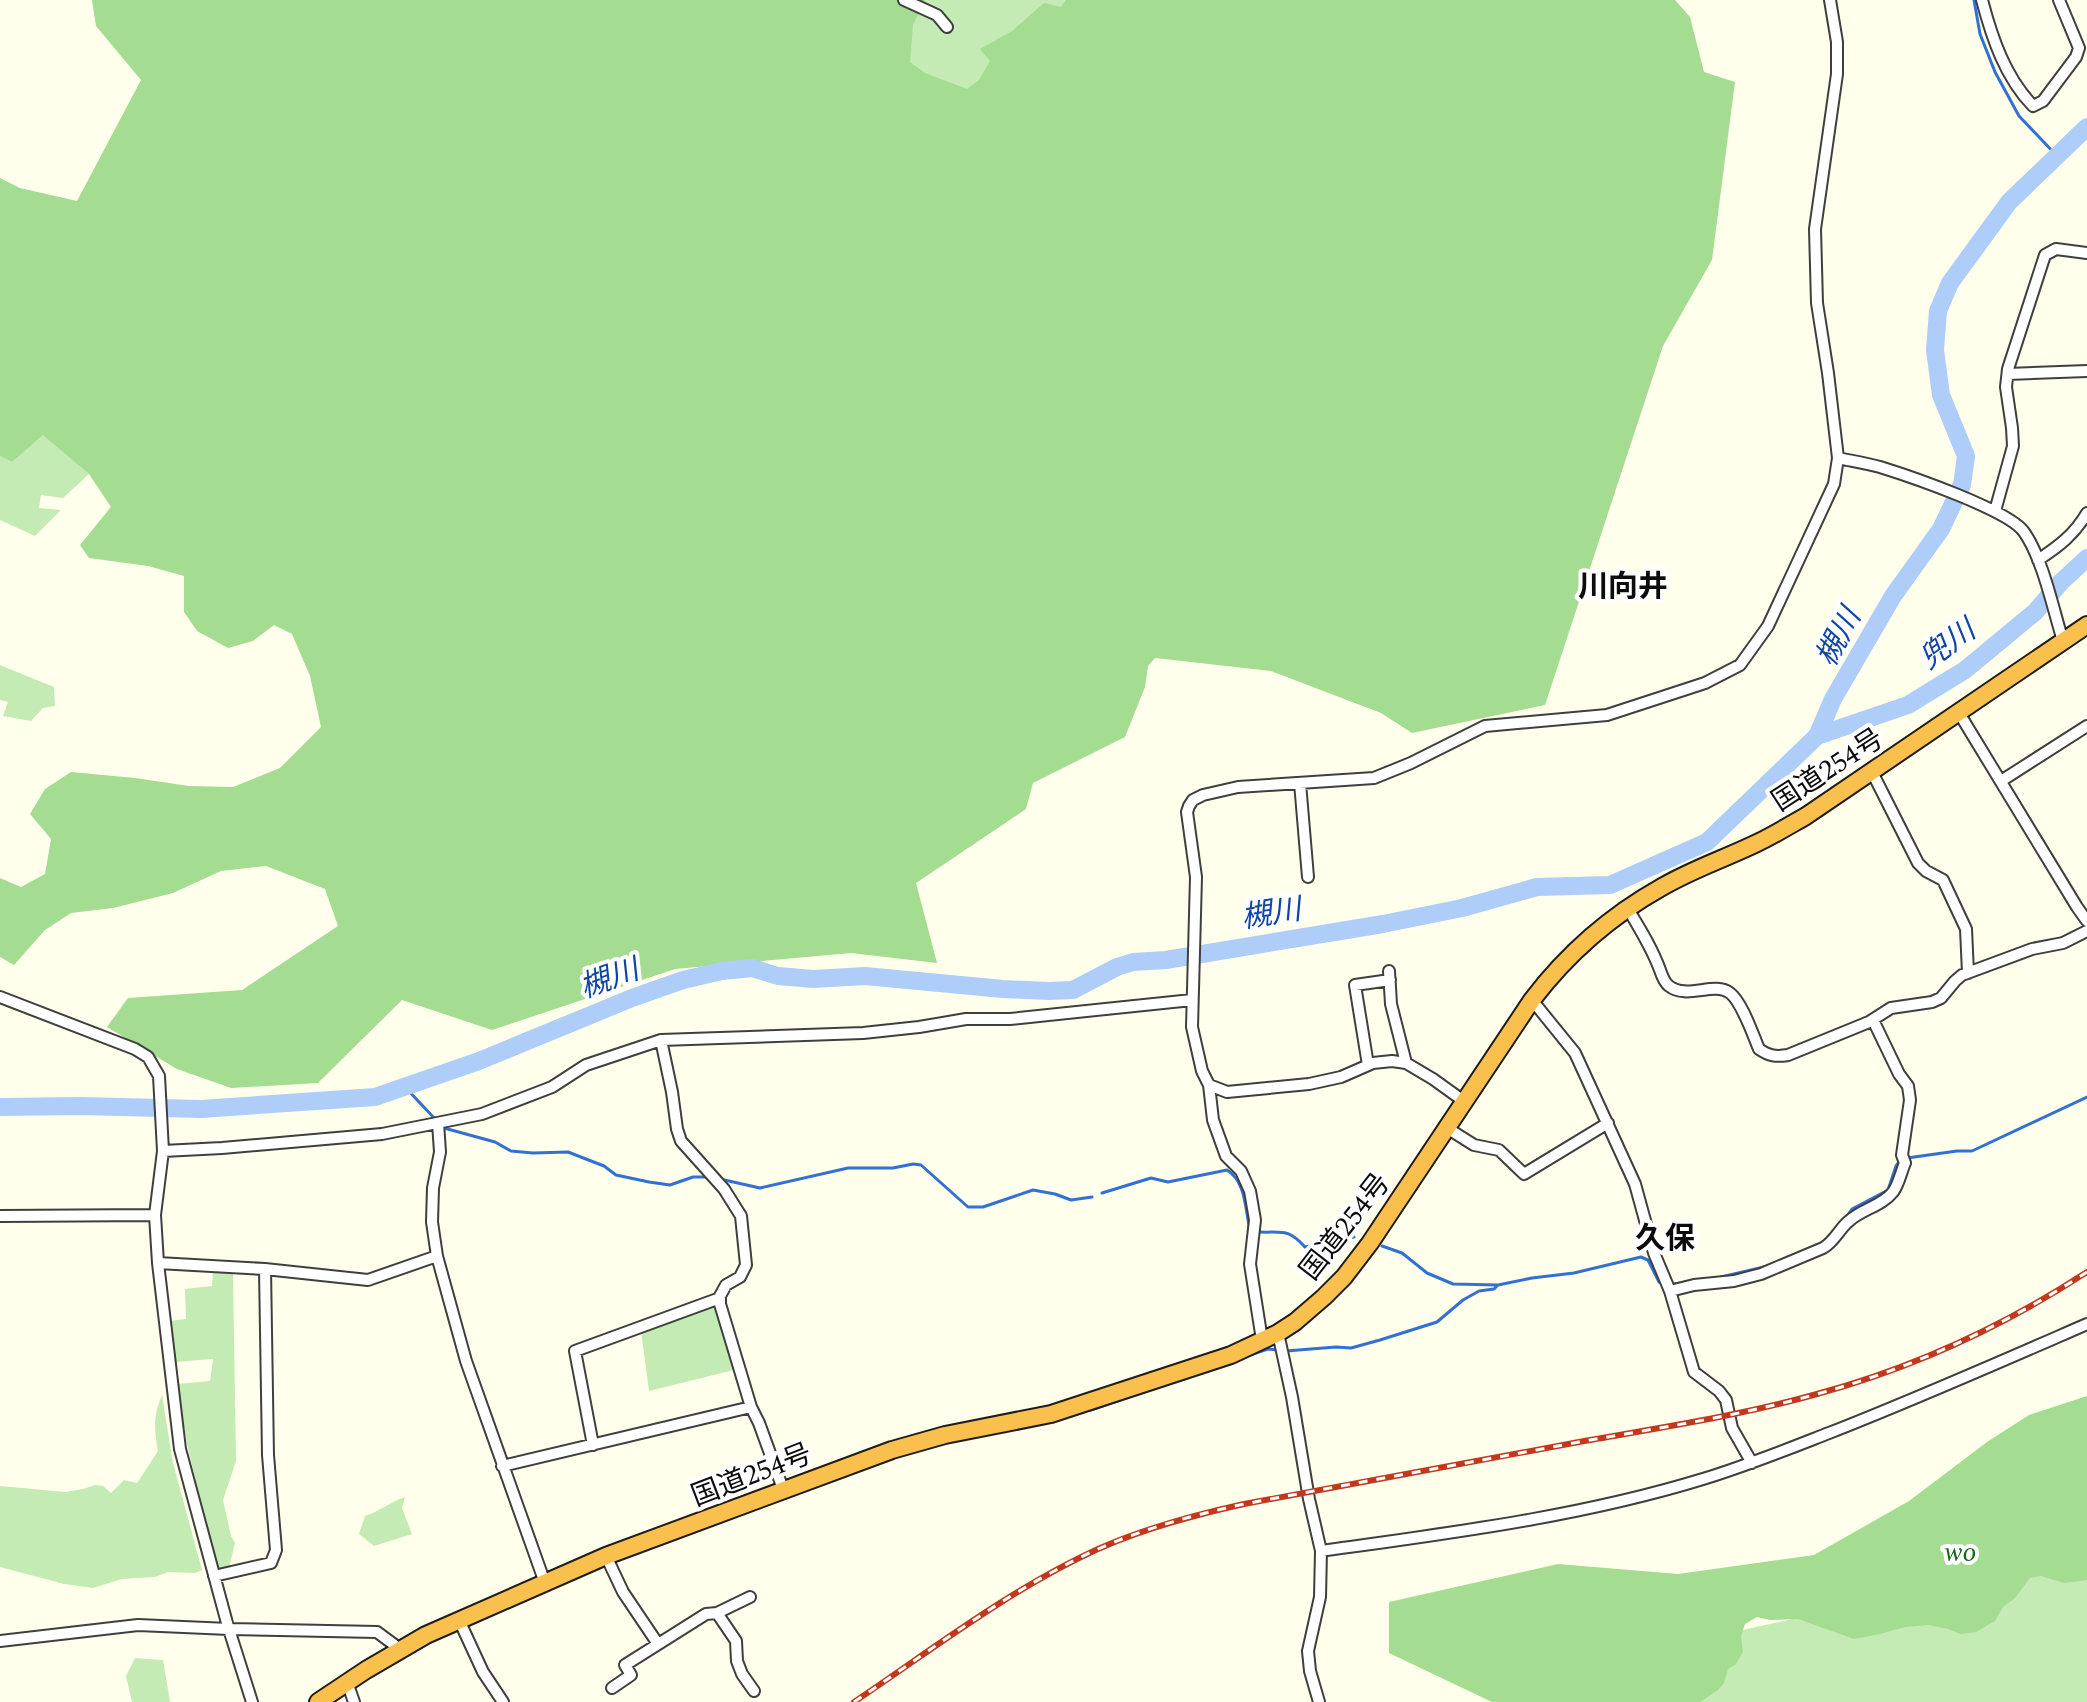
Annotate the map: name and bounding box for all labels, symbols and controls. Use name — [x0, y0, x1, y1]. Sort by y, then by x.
district label: 川向井 — [1578, 564, 1668, 610]
water label: 槻川 — [1804, 598, 1875, 675]
water label: 兜川 — [1910, 607, 1988, 681]
street label: 国道254号 — [1763, 718, 1892, 823]
water label: 槻川 — [1238, 886, 1307, 941]
water label: 槻川 — [573, 946, 648, 1011]
street label: 国道254号 — [1289, 1164, 1401, 1290]
district label: 久保 — [1635, 1216, 1695, 1262]
street label: 国道254号 — [685, 1433, 818, 1518]
park label: wo — [1944, 1531, 1976, 1574]

